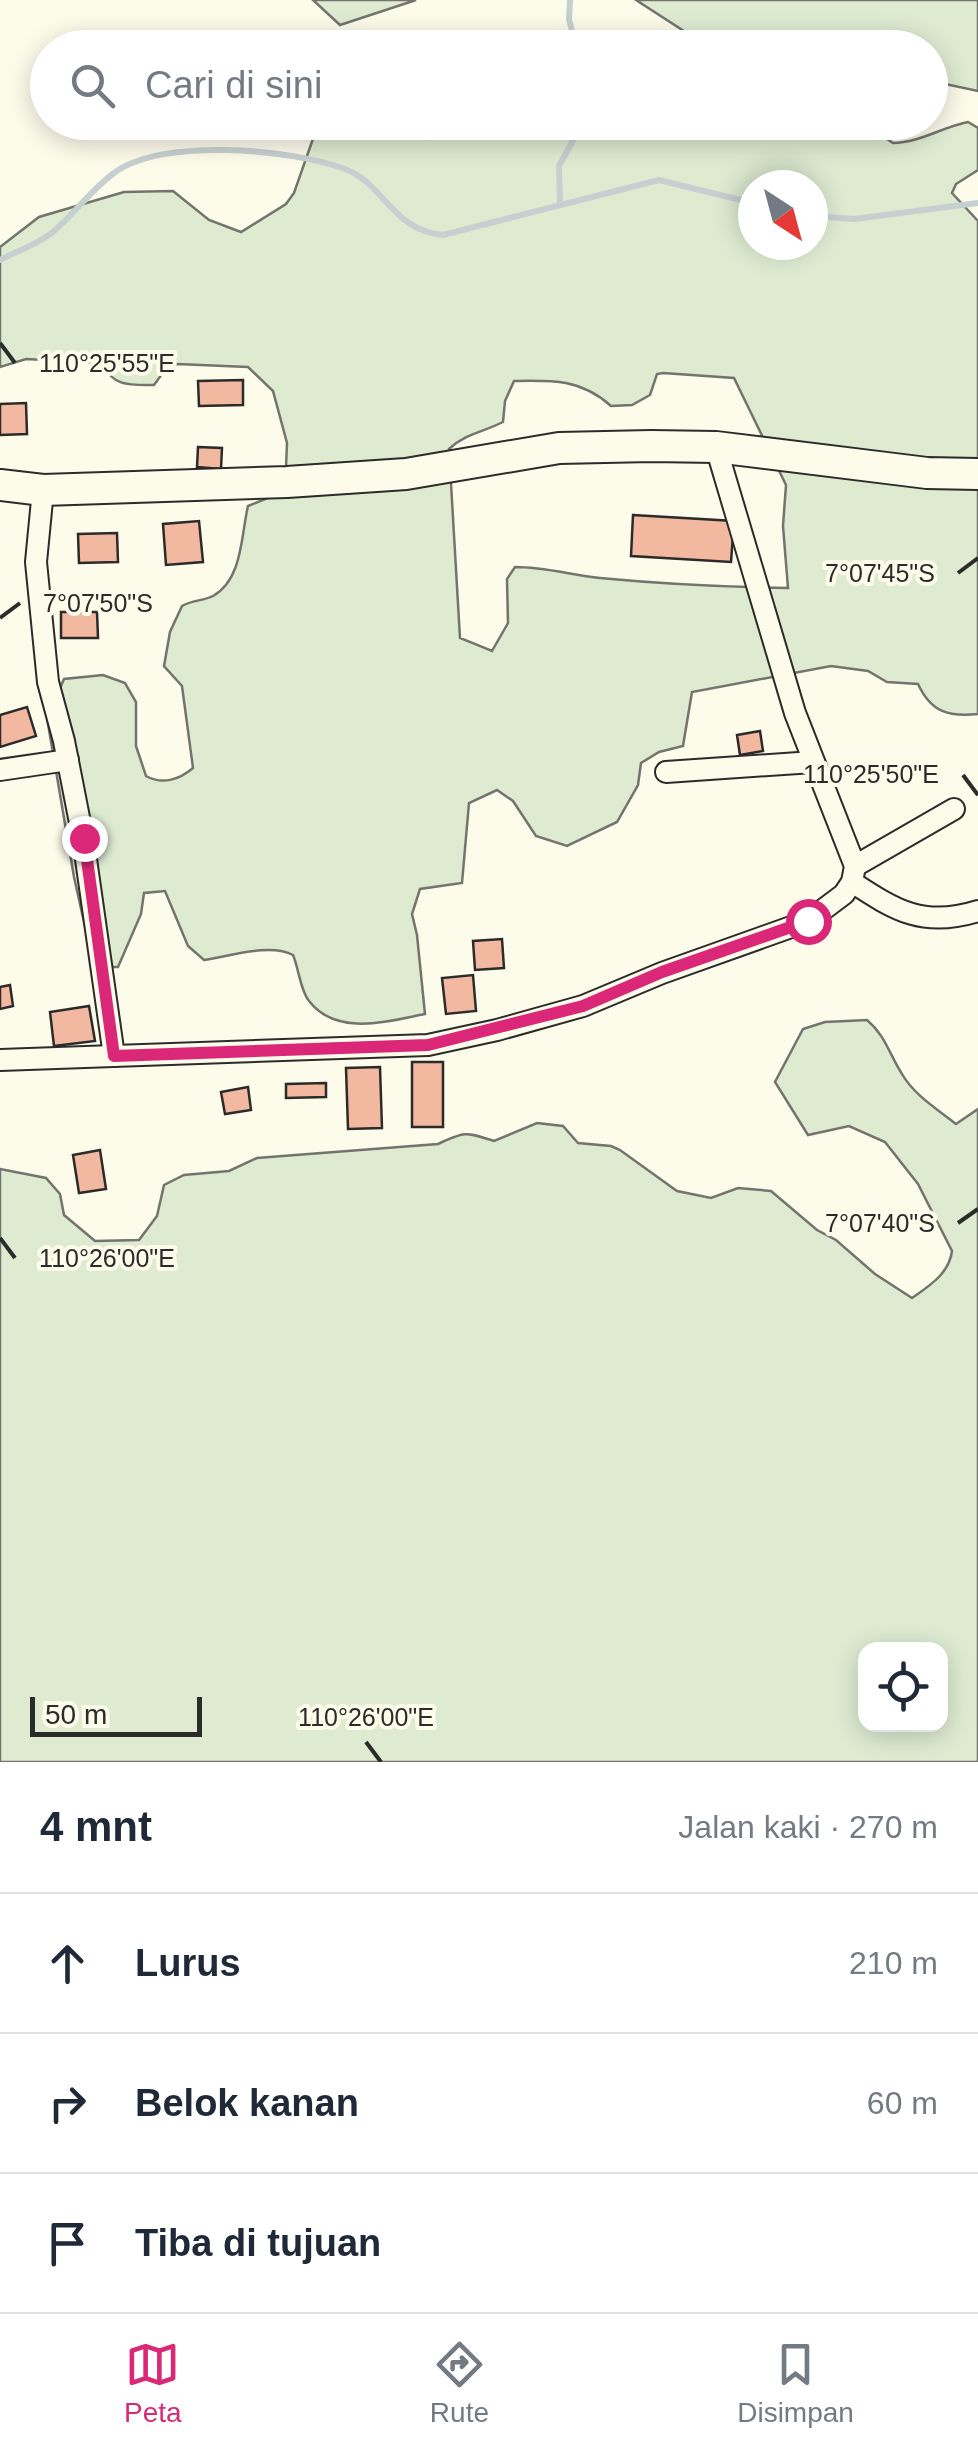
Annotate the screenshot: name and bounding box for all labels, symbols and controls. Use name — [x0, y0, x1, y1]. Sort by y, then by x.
search box — [30, 30, 948, 140]
icon: search — [65, 58, 120, 113]
text: Cari di sini — [145, 64, 322, 106]
north arrow — [738, 170, 828, 260]
text: 110°25'55"E — [39, 349, 175, 377]
text: 7°07'45"S — [825, 559, 935, 587]
text: 7°07'50"S — [43, 589, 153, 617]
text: 110°25'50"E — [803, 760, 939, 788]
route end — [62, 816, 108, 862]
route start — [786, 899, 832, 945]
text: 7°07'40"S — [825, 1209, 935, 1237]
text: 110°26'00"E — [39, 1244, 175, 1272]
map controls — [858, 1642, 948, 1732]
button: locate — [858, 1642, 948, 1732]
scale bar — [30, 1692, 202, 1736]
text: 50 m — [45, 1699, 107, 1730]
text: 110°26'00"E — [298, 1703, 434, 1731]
text: 4 mnt — [40, 1803, 152, 1850]
text: Jalan kaki · 270 m — [678, 1809, 938, 1845]
icon: ahead — [40, 1936, 95, 1991]
text: Lurus — [135, 1942, 241, 1984]
text: 210 m — [849, 1945, 938, 1981]
icon: right — [40, 2076, 95, 2131]
text: Belok kanan — [135, 2082, 359, 2124]
text: 60 m — [867, 2085, 938, 2121]
icon: arrive — [40, 2216, 95, 2271]
text: Tiba di tujuan — [135, 2222, 381, 2264]
tab: Peta — [124, 2337, 182, 2429]
tab: Rute — [430, 2337, 489, 2429]
tab: Disimpan — [737, 2337, 854, 2429]

